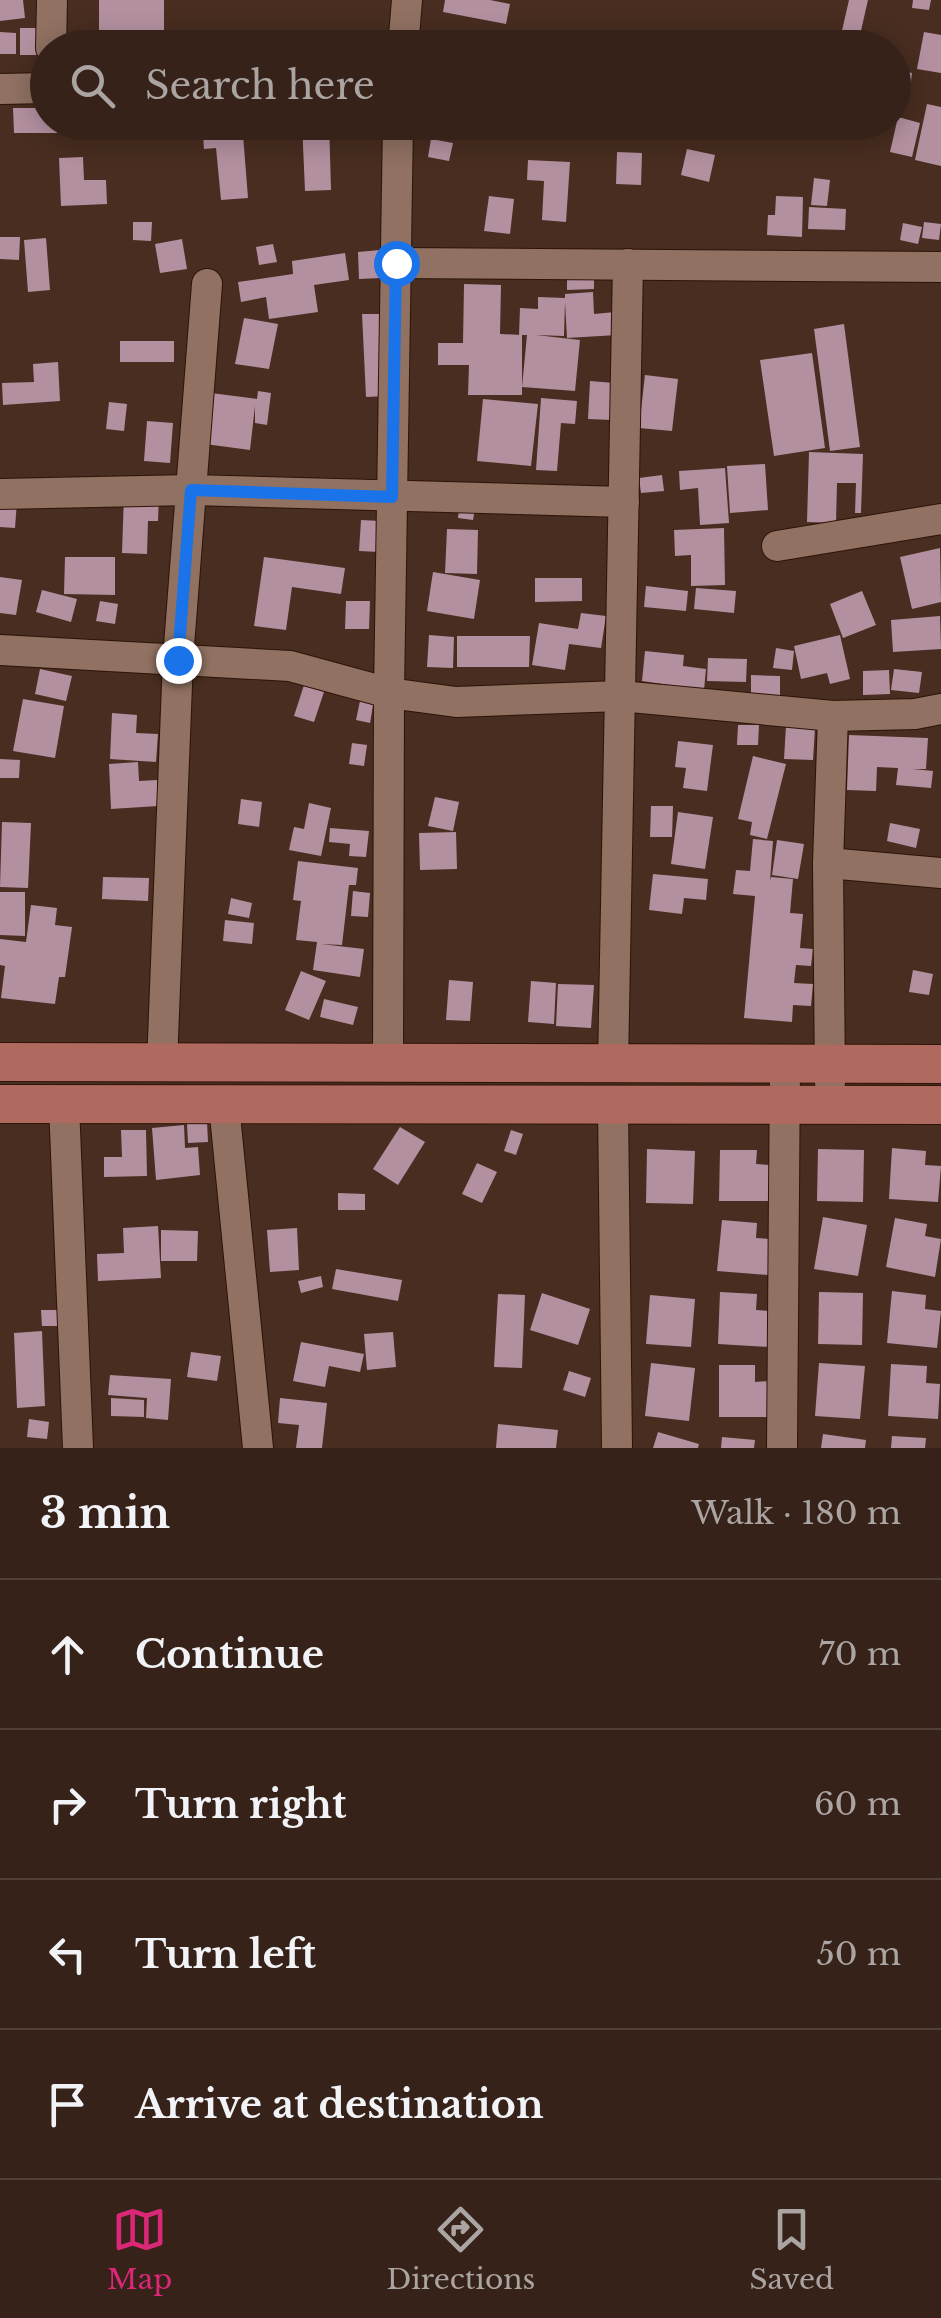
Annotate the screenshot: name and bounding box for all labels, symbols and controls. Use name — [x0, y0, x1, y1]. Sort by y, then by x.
search box — [30, 30, 911, 140]
icon: search — [65, 58, 120, 113]
text: Search here — [145, 62, 375, 109]
route start — [374, 241, 420, 287]
route end — [156, 638, 202, 684]
text: 3 min — [40, 1487, 170, 1539]
text: Walk · 180 m — [691, 1493, 901, 1533]
icon: ahead — [40, 1627, 95, 1682]
text: Continue — [135, 1631, 324, 1678]
text: 70 m — [819, 1634, 901, 1674]
icon: right — [40, 1777, 95, 1832]
text: Turn right — [135, 1781, 346, 1828]
text: 60 m — [814, 1784, 901, 1824]
icon: left — [40, 1927, 95, 1982]
text: Turn left — [135, 1931, 316, 1978]
text: 50 m — [816, 1934, 901, 1974]
icon: arrive — [40, 2077, 95, 2132]
text: Arrive at destination — [135, 2081, 544, 2128]
tab: Map — [107, 2202, 172, 2297]
tab: Directions — [386, 2202, 535, 2297]
tab: Saved — [749, 2202, 834, 2297]

